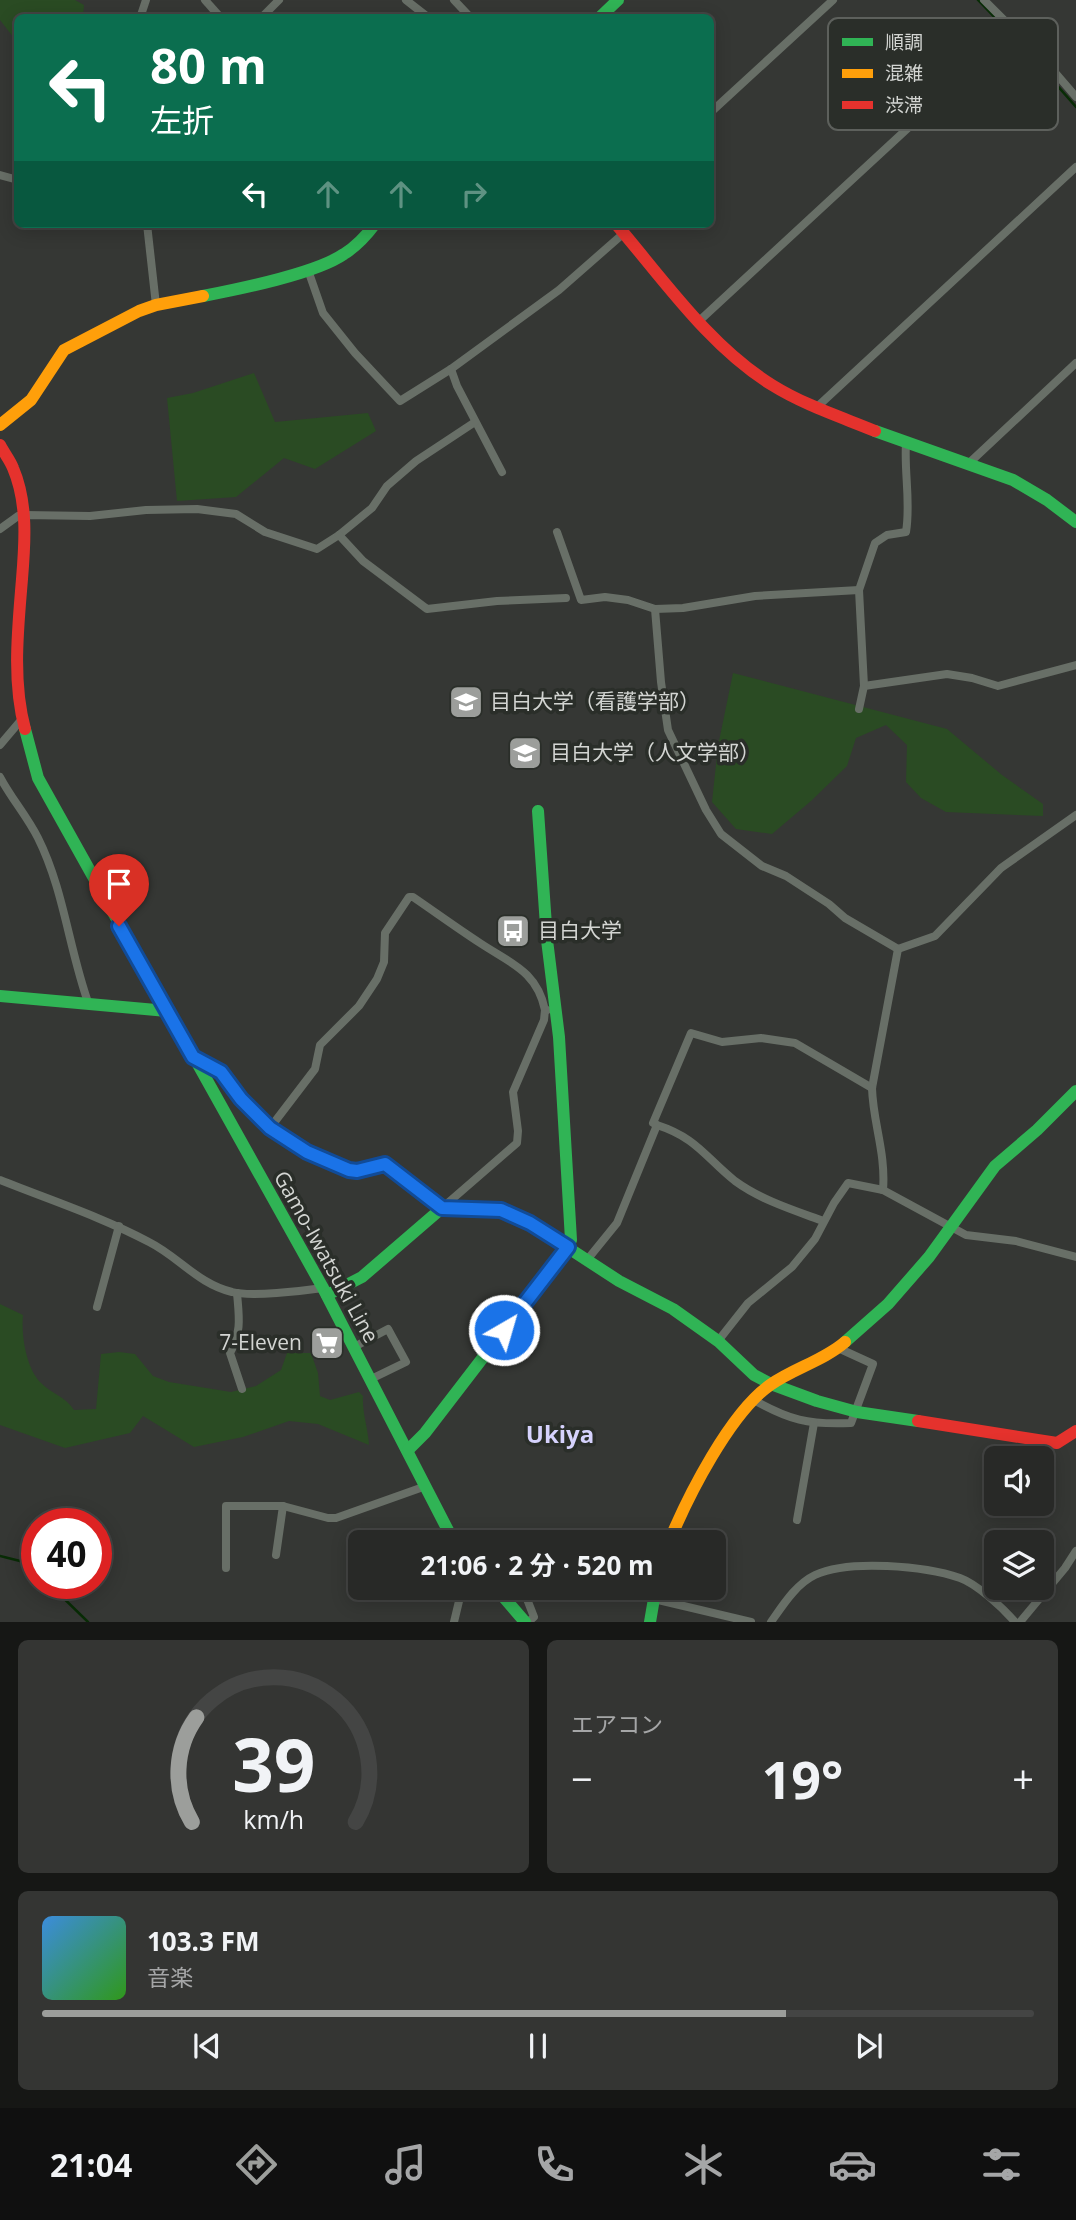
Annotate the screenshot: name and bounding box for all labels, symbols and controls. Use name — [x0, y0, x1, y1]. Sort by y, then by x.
legend — [828, 18, 1058, 130]
text: 順調 — [885, 29, 923, 55]
text: 80 m — [150, 32, 267, 98]
icon: left — [35, 42, 126, 133]
text: 混雑 — [885, 60, 923, 86]
text: 渋滞 — [885, 92, 923, 118]
text: 左折 — [150, 98, 214, 141]
icon: left — [236, 175, 274, 213]
icon: ahead — [309, 175, 347, 213]
icon: ahead — [382, 175, 420, 213]
icon: right — [455, 175, 493, 213]
school or university icon: 目白大学（看護学部） — [447, 683, 485, 721]
place label: 目白大学（看護学部） — [490, 687, 700, 715]
school or university icon: 目白大学（人文学部） — [506, 734, 544, 772]
place label: 目白大学（人文学部） — [550, 738, 760, 766]
pin — [89, 854, 149, 926]
icon: arrive — [100, 865, 138, 903]
bus stop icon: 目白大学 — [494, 912, 532, 950]
place label: 目白大学 — [538, 916, 622, 944]
street label: Gamo-Iwatsuki Line — [268, 1165, 386, 1348]
position arrow — [467, 1293, 541, 1367]
supermarket icon: 7-Eleven — [308, 1324, 346, 1362]
place label: 7-Eleven — [219, 1328, 302, 1356]
district label: Ukiya — [526, 1417, 594, 1450]
map controls — [984, 1446, 1054, 1600]
button: sound — [984, 1446, 1054, 1516]
speed limit sign: 40 — [21, 1508, 112, 1599]
button: layers — [984, 1530, 1054, 1600]
text: 21:06 · 2 分 · 520 m — [420, 1547, 654, 1583]
text: エアコン — [571, 1708, 663, 1740]
text: 39 — [232, 1715, 315, 1814]
text: 19° — [762, 1743, 843, 1814]
text: − — [571, 1752, 593, 1804]
text: + — [1012, 1752, 1034, 1804]
text: km/h — [243, 1802, 304, 1836]
text: 103.3 FM — [147, 1923, 259, 1959]
text: 音楽 — [147, 1961, 193, 1993]
icon: previous — [188, 2027, 226, 2065]
icon: pause — [519, 2027, 557, 2065]
icon: next — [850, 2027, 888, 2065]
icon: directions — [232, 2140, 281, 2189]
icon: music — [381, 2140, 430, 2189]
icon: phone — [530, 2140, 579, 2189]
icon: climate — [679, 2140, 728, 2189]
icon: car — [828, 2140, 877, 2189]
icon: filters — [977, 2140, 1026, 2189]
text: 21:04 — [50, 2143, 132, 2186]

